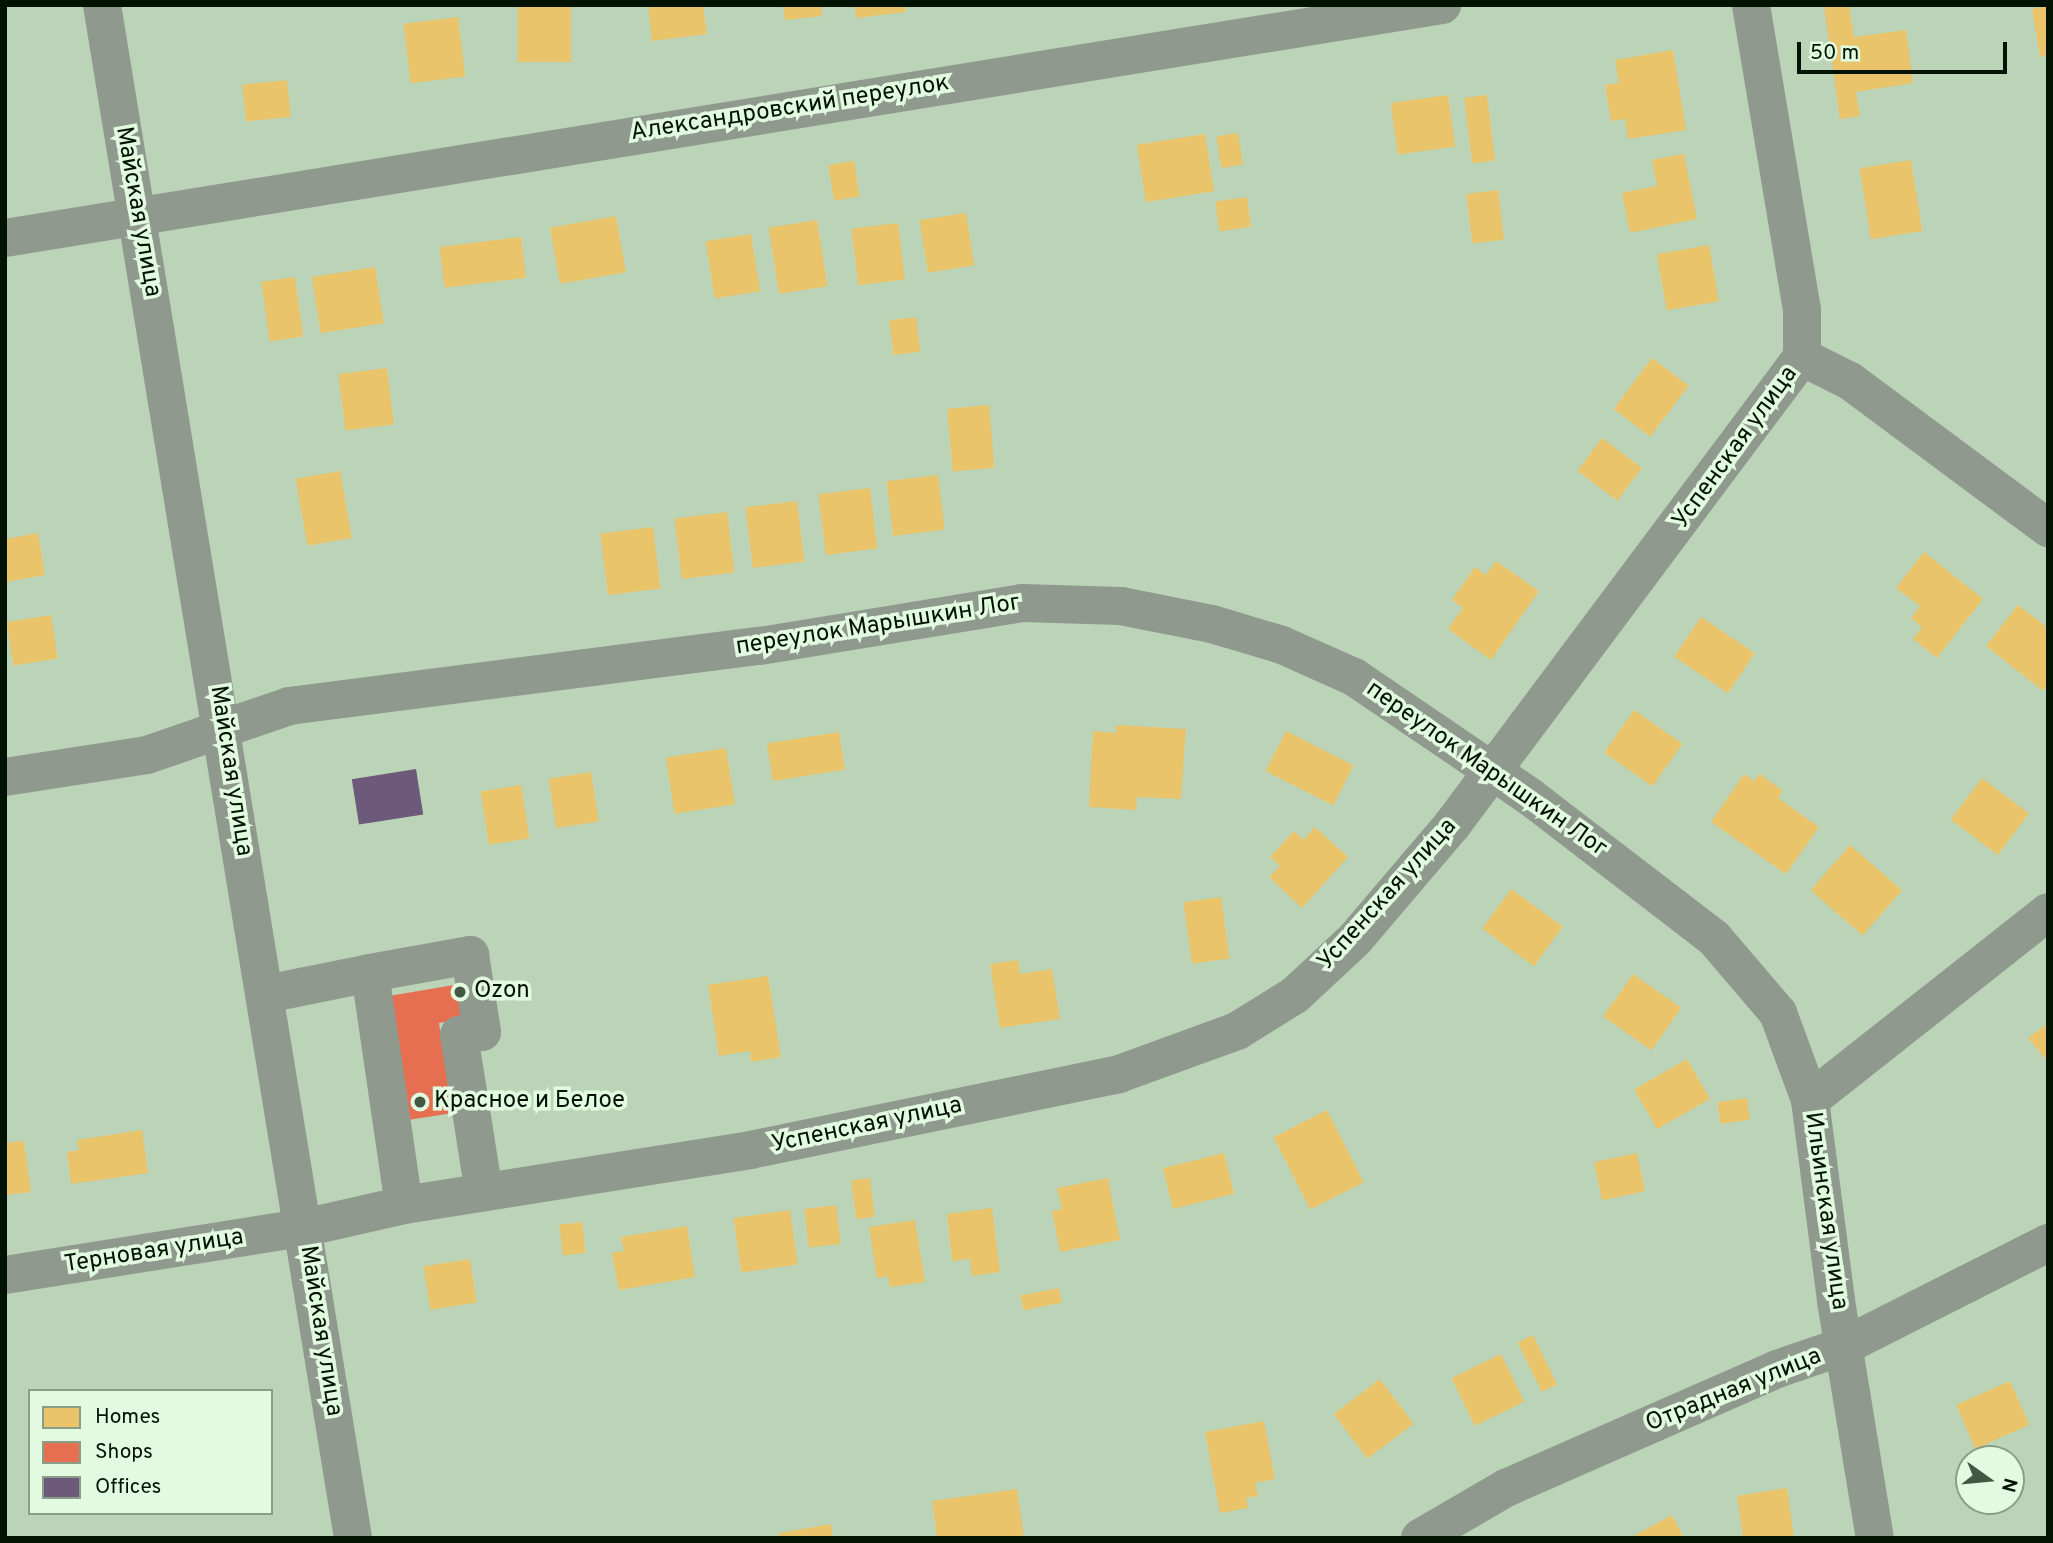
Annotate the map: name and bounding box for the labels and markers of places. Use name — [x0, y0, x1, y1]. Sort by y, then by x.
place label: Ozon — [474, 978, 530, 1006]
marker: Ozon — [452, 984, 468, 1000]
place label: Красное и Белое — [434, 1088, 625, 1116]
marker: Красное и Белое — [412, 1094, 428, 1110]

